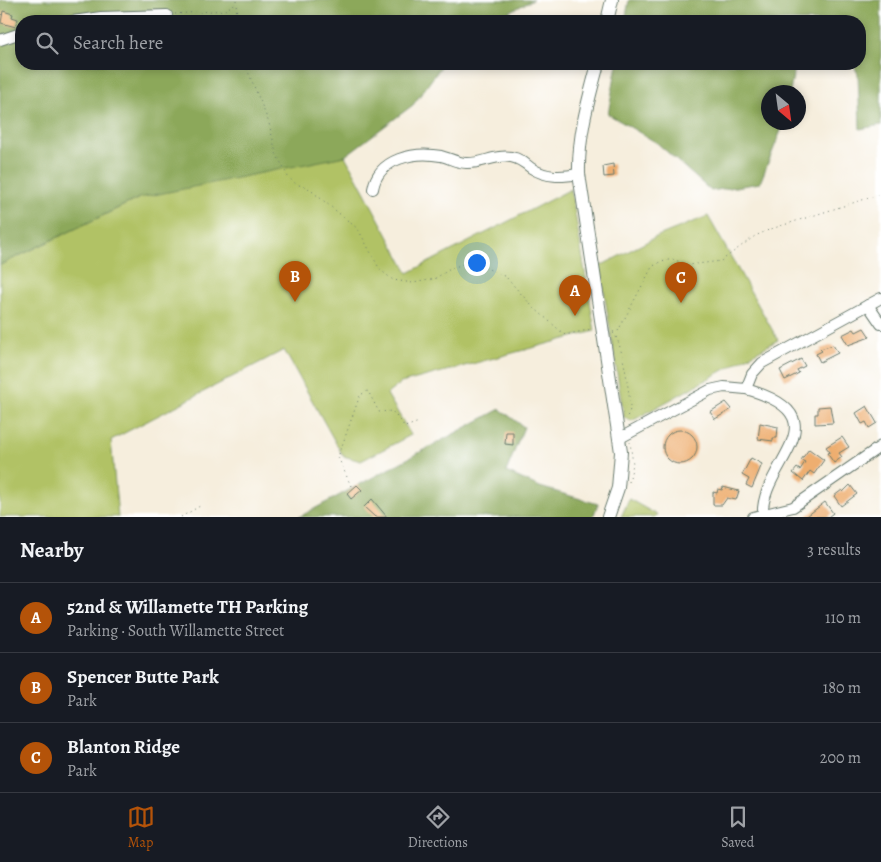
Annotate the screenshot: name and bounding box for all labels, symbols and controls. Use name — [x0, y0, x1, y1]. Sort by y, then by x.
search box — [15, 15, 866, 70]
icon: search — [33, 29, 61, 57]
text: Search here — [73, 30, 163, 56]
north arrow — [761, 85, 806, 130]
your location — [464, 250, 490, 276]
pin: B — [279, 261, 311, 302]
pin: C — [665, 262, 697, 303]
pin: A — [559, 275, 591, 316]
text: Nearby — [20, 536, 83, 564]
text: 3 results — [807, 539, 861, 561]
text: 52nd & Willamette TH Parking — [67, 594, 308, 620]
text: A — [31, 607, 41, 629]
text: 110 m — [825, 607, 861, 629]
text: Parking · South Willamette Street — [67, 620, 284, 642]
text: Spencer Butte Park — [67, 664, 219, 690]
text: B — [31, 677, 41, 699]
text: 180 m — [823, 677, 861, 699]
text: Park — [67, 690, 97, 712]
text: Blanton Ridge — [67, 734, 180, 760]
text: C — [31, 747, 41, 769]
text: 200 m — [820, 747, 861, 769]
text: Park — [67, 760, 97, 782]
tab: Map — [127, 803, 155, 852]
tab: Directions — [408, 803, 468, 852]
tab: Saved — [721, 803, 754, 852]

